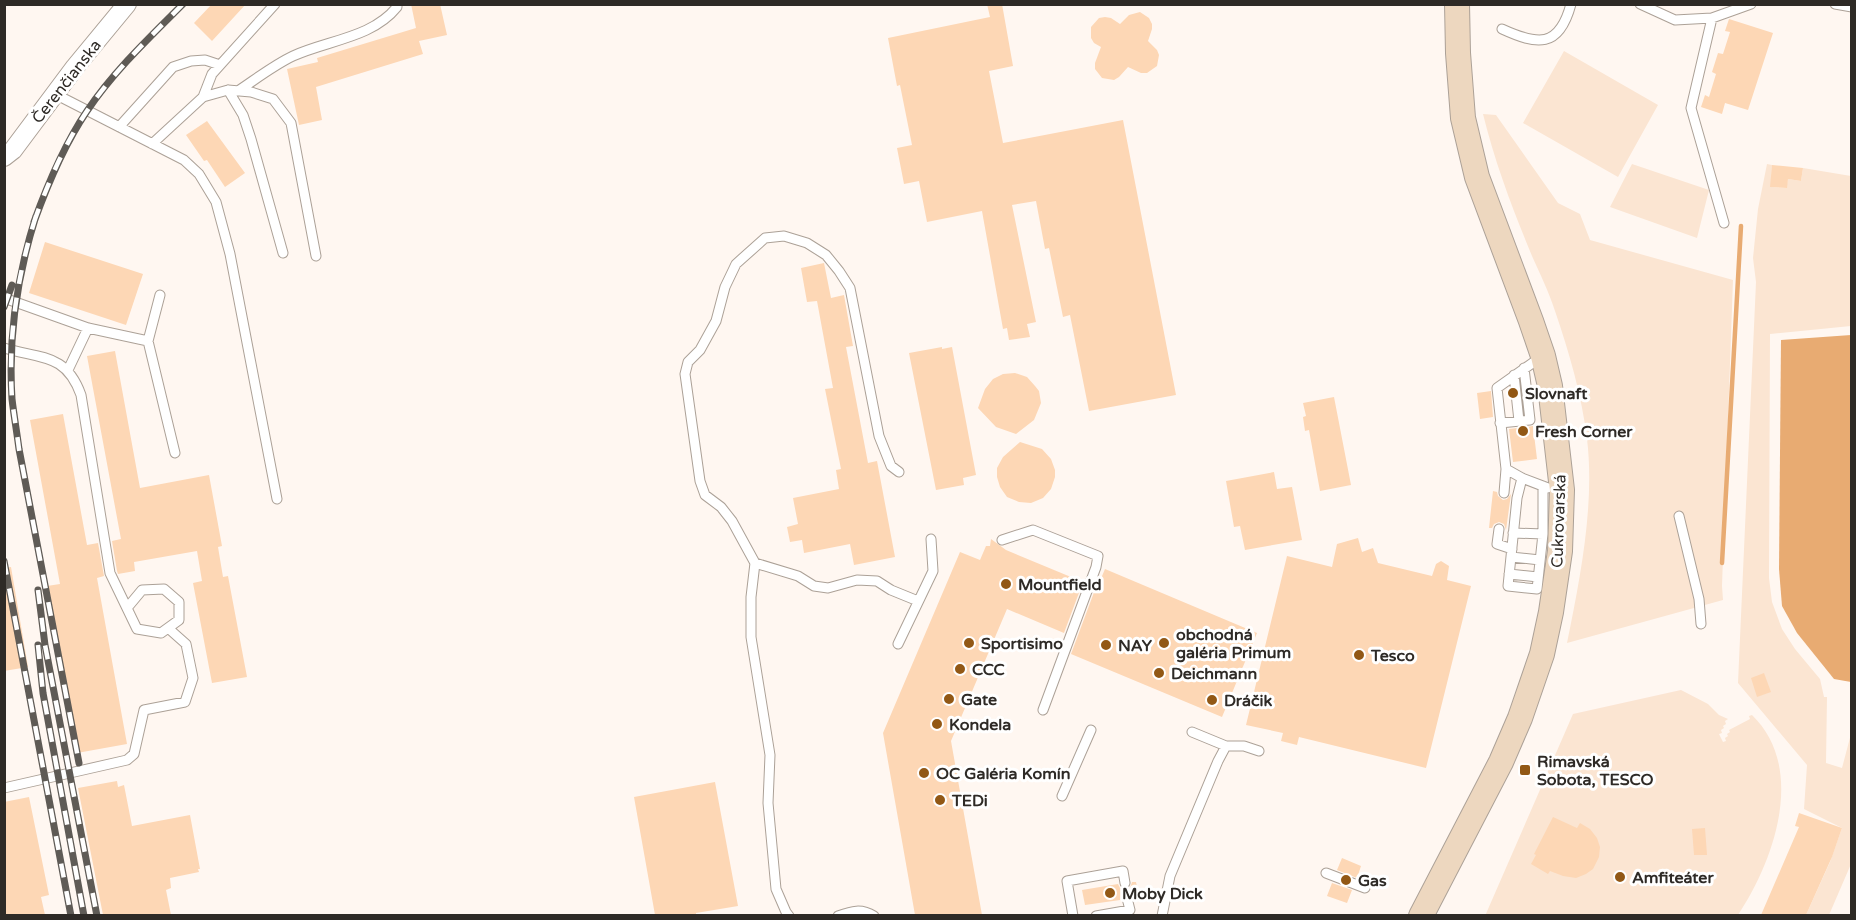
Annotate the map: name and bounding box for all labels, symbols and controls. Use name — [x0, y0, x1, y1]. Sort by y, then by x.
street label: Čerenčianska — [28, 36, 106, 128]
place label: Slovnaft — [1525, 384, 1588, 404]
marker: Slovnaft — [1506, 386, 1520, 400]
place label: Fresh Corner — [1535, 422, 1633, 442]
marker: Fresh Corner — [1516, 424, 1530, 438]
street label: Cukrovarská — [1547, 474, 1571, 568]
place label: Mountfield — [1018, 575, 1102, 595]
marker: Mountfield — [999, 577, 1013, 591]
place label: obchodná galéria Primum — [1176, 625, 1291, 663]
place label: Sportisimo — [981, 634, 1063, 654]
marker: Sportisimo — [962, 636, 976, 650]
place label: NAY — [1118, 636, 1153, 656]
marker: obchodná galéria Primum — [1157, 636, 1171, 650]
marker: NAY — [1099, 638, 1113, 652]
place label: Tesco — [1370, 646, 1415, 666]
marker: Tesco — [1352, 648, 1366, 662]
place label: CCC — [972, 660, 1005, 680]
marker: CCC — [953, 662, 967, 676]
place label: Deichmann — [1171, 664, 1257, 684]
marker: Deichmann — [1152, 666, 1166, 680]
place label: Gate — [961, 690, 997, 710]
place label: Dráčik — [1224, 691, 1273, 711]
marker: Gate — [942, 692, 956, 706]
marker: Dráčik — [1205, 693, 1219, 707]
place label: Kondela — [949, 715, 1011, 735]
marker: Kondela — [930, 717, 944, 731]
place label: Rimavská Sobota, TESCO — [1537, 752, 1653, 790]
marker: Rimavská Sobota, TESCO — [1518, 763, 1532, 777]
place label: OC Galéria Komín — [936, 764, 1071, 784]
marker: OC Galéria Komín — [917, 766, 931, 780]
place label: TEDi — [951, 791, 988, 811]
marker: TEDi — [933, 793, 947, 807]
place label: Amfiteáter — [1632, 868, 1714, 888]
marker: Amfiteáter — [1613, 870, 1627, 884]
place label: Gas — [1358, 871, 1387, 891]
marker: Gas — [1339, 873, 1353, 887]
place label: Moby Dick — [1122, 884, 1203, 904]
marker: Moby Dick — [1103, 886, 1117, 900]

